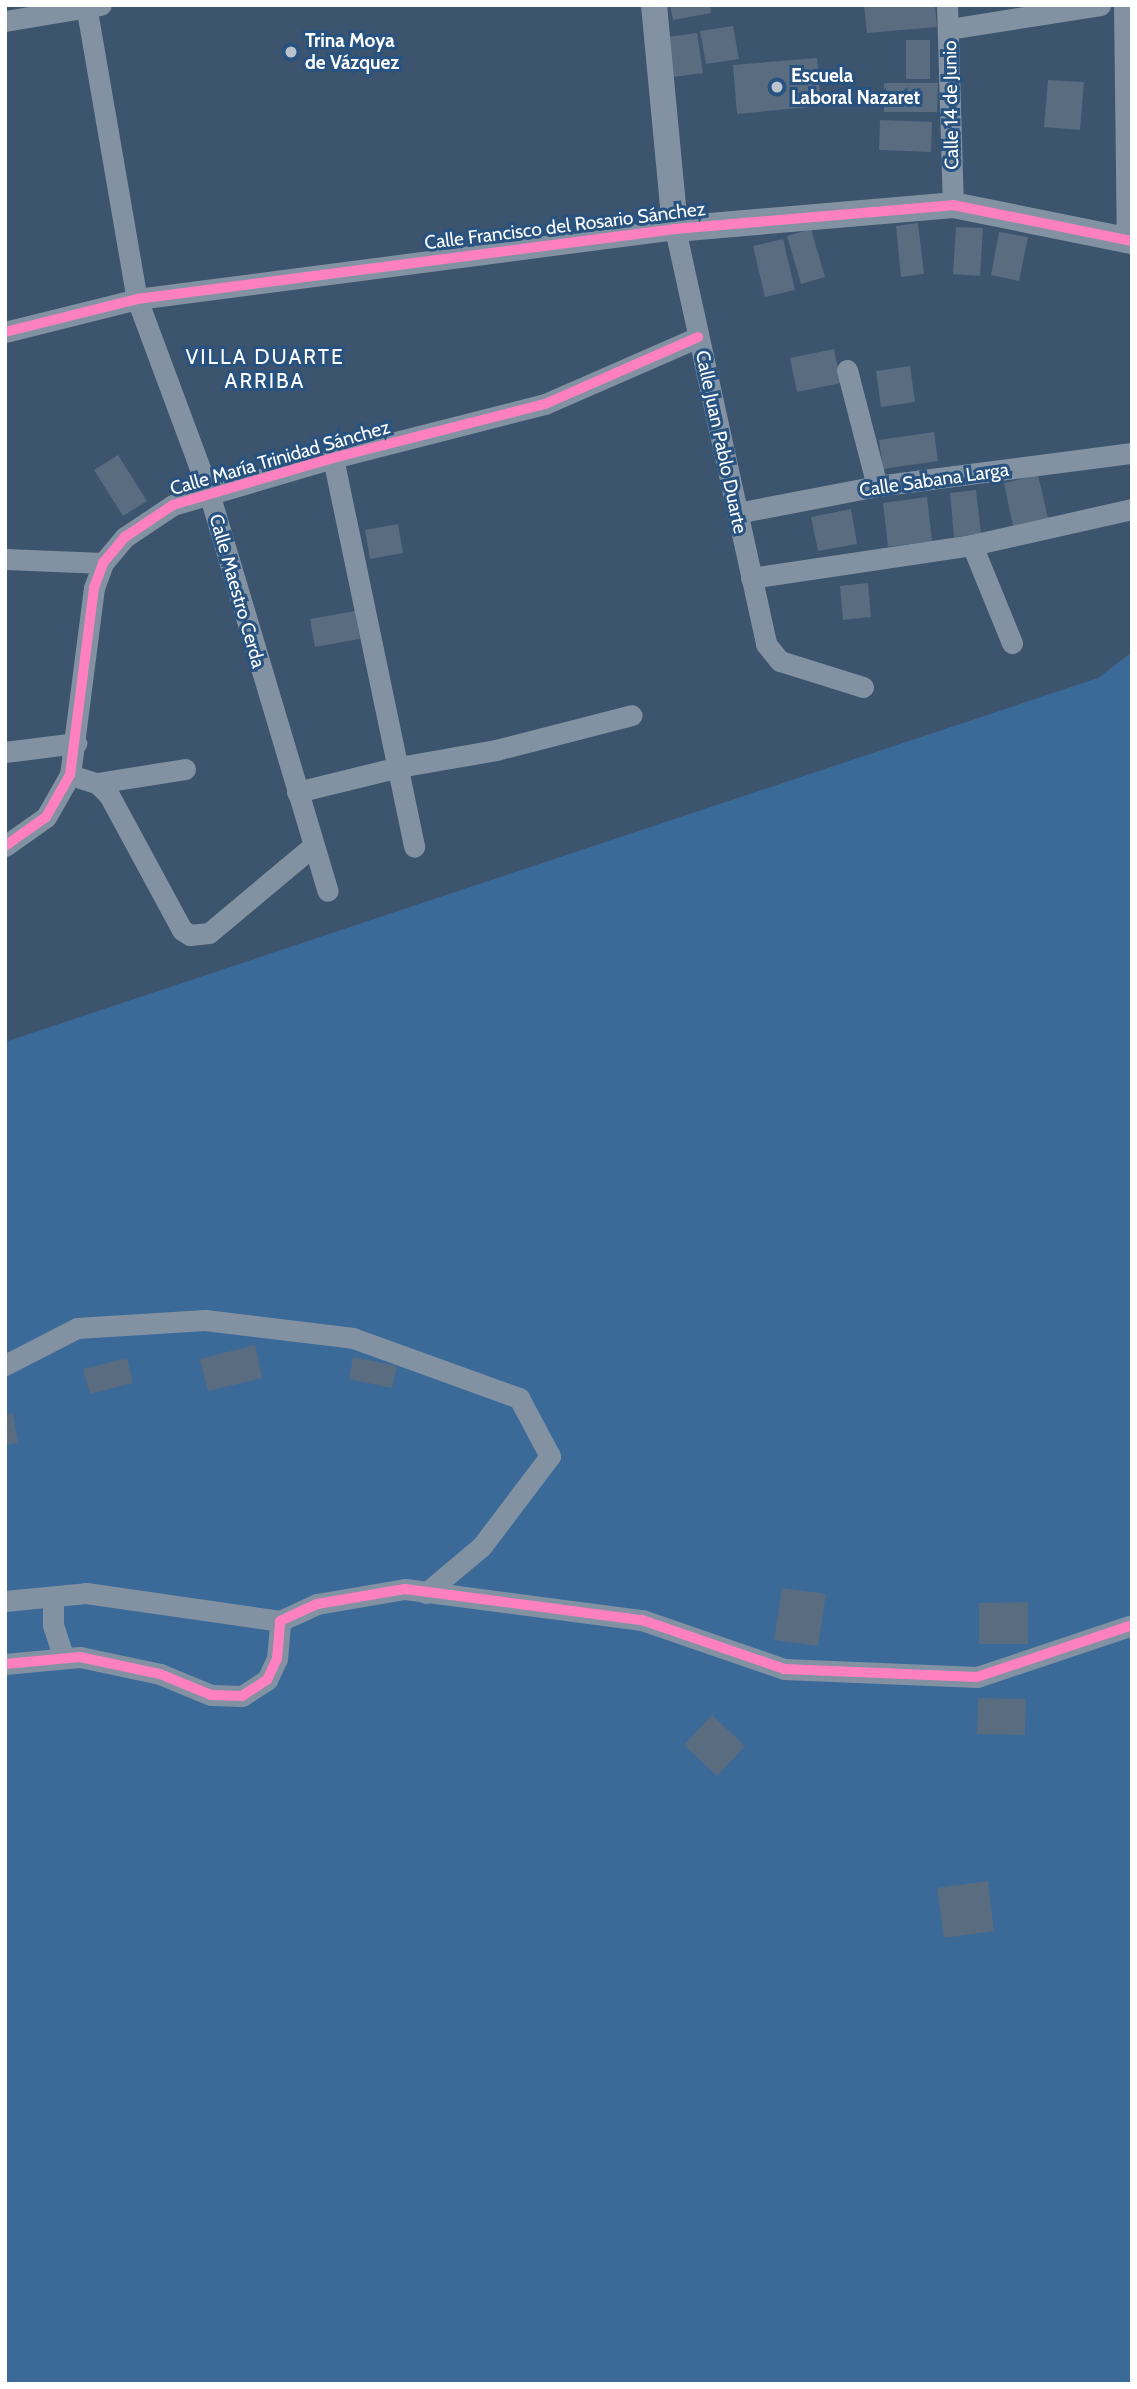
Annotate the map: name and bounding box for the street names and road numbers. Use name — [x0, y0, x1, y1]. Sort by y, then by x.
street label: Calle 14 de Junio — [938, 40, 964, 170]
street label: Calle Francisco del Rosario Sánchez — [423, 197, 707, 255]
street label: Calle Juan Pablo Duarte — [690, 348, 752, 536]
street label: Calle María Trinidad Sánchez — [167, 416, 393, 500]
street label: Calle Sabana Larga — [858, 458, 1010, 502]
street label: Calle Maestro Cerda — [204, 511, 270, 671]

